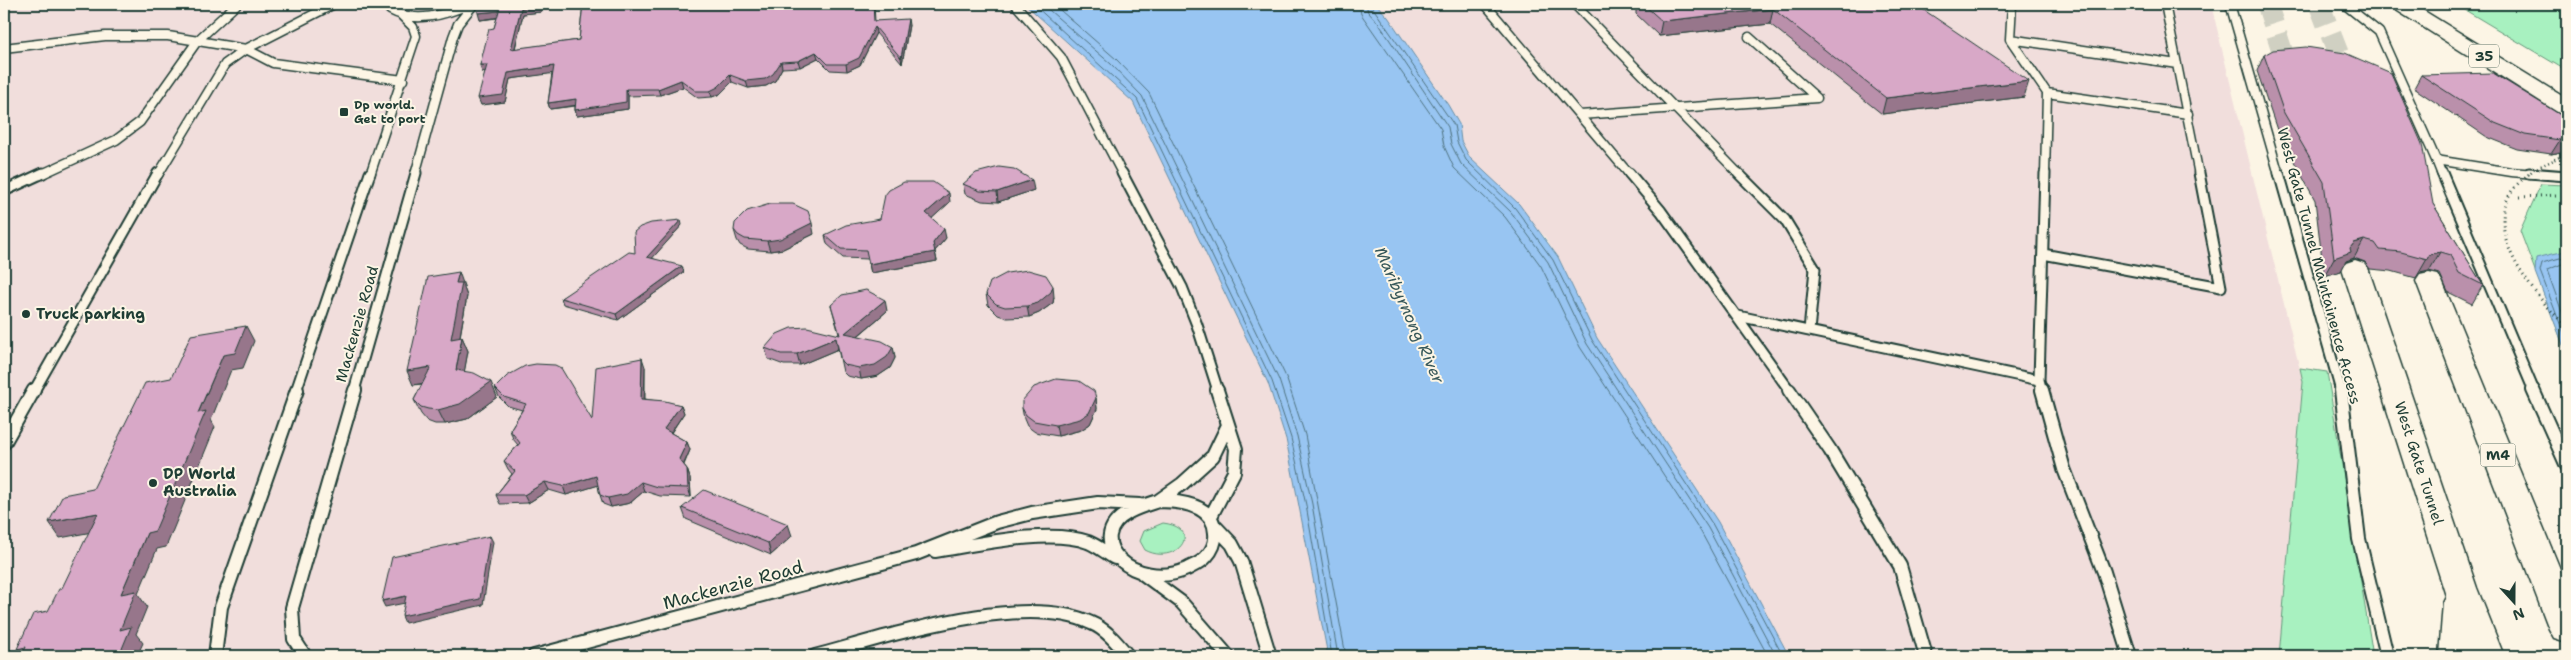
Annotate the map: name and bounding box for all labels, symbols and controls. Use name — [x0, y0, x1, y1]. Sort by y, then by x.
road number: 35 — [2469, 44, 2499, 68]
place label: Dp world. Get to port — [354, 97, 426, 127]
marker: Dp world. Get to port — [338, 106, 350, 118]
street label: West Gate Tunnel Maintainence Access — [2272, 125, 2366, 407]
water label: Maribyrnong River — [1370, 244, 1449, 387]
street label: Mackenzie Road — [331, 263, 383, 385]
place label: Truck parking — [36, 304, 145, 324]
marker: Truck parking — [20, 308, 32, 320]
street label: West Gate Tunnel — [2390, 399, 2449, 528]
road number: M4 — [2480, 444, 2516, 466]
place label: DP World Australia — [163, 464, 237, 501]
marker: DP World Australia — [147, 477, 159, 489]
street label: Mackenzie Road — [660, 555, 806, 615]
north arrow — [2488, 578, 2538, 628]
text: N — [2510, 604, 2527, 625]

